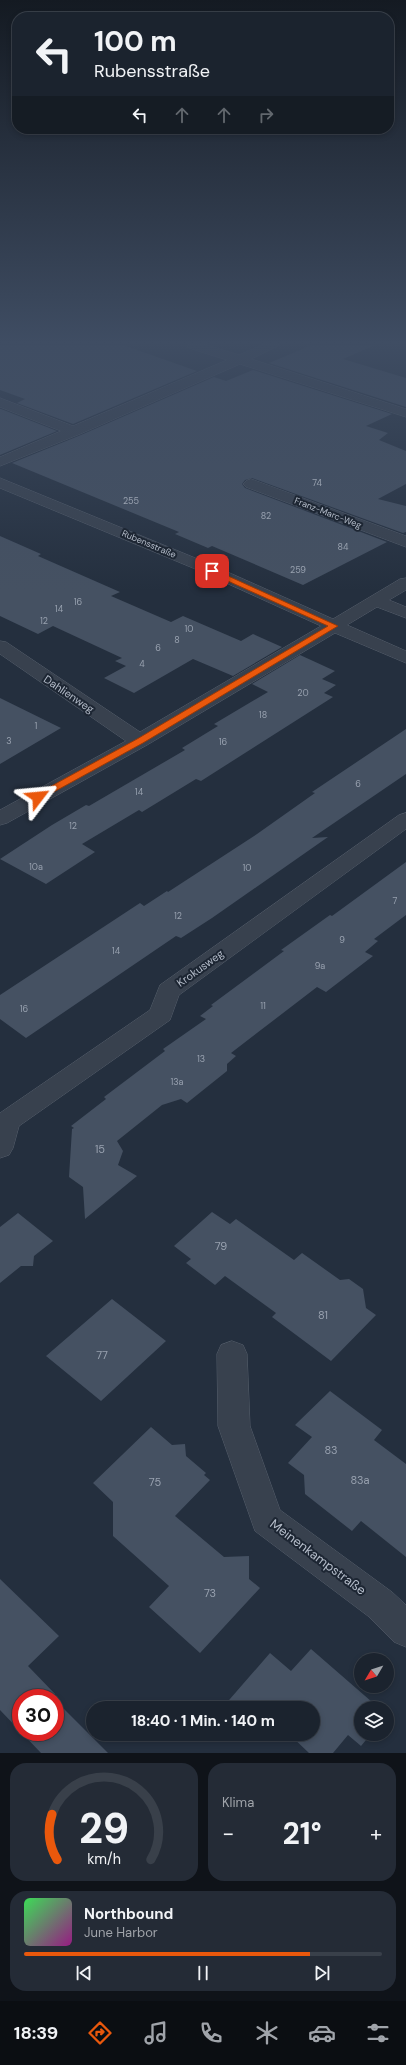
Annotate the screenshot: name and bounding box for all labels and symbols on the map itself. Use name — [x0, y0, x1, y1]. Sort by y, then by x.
house number: 74 — [312, 477, 322, 489]
house number: 255 — [123, 495, 139, 507]
street label: Franz-Marc-Weg — [293, 495, 363, 531]
house number: 82 — [261, 510, 271, 522]
street label: Rubensstraße — [120, 527, 178, 561]
house number: 84 — [338, 541, 349, 553]
pin — [195, 554, 229, 588]
house number: 259 — [290, 564, 306, 576]
house number: 16 — [74, 596, 83, 608]
house number: 14 — [55, 603, 64, 615]
house number: 12 — [40, 615, 48, 627]
house number: 10 — [185, 623, 193, 635]
house number: 8 — [174, 634, 180, 646]
house number: 6 — [155, 642, 161, 654]
house number: 4 — [139, 658, 145, 670]
street label: Dahlienweg — [41, 672, 97, 716]
house number: 20 — [297, 687, 309, 699]
house number: 18 — [259, 709, 267, 721]
house number: 1 — [35, 720, 38, 732]
house number: 3 — [6, 735, 12, 747]
house number: 16 — [219, 736, 228, 748]
position arrow — [17, 776, 59, 818]
house number: 6 — [355, 778, 361, 790]
house number: 14 — [135, 786, 144, 798]
house number: 12 — [69, 820, 77, 832]
house number: 10a — [29, 861, 43, 873]
house number: 10 — [243, 862, 251, 874]
house number: 7 — [393, 895, 398, 907]
house number: 12 — [174, 910, 182, 922]
house number: 9 — [339, 934, 345, 946]
house number: 14 — [112, 945, 121, 957]
street label: Krokusweg — [174, 946, 226, 990]
house number: 9a — [315, 960, 325, 972]
house number: 11 — [260, 1000, 266, 1012]
house number: 16 — [20, 1003, 29, 1015]
house number: 13 — [197, 1053, 205, 1065]
house number: 13a — [170, 1076, 184, 1088]
house number: 15 — [95, 1142, 105, 1156]
house number: 79 — [215, 1239, 227, 1253]
house number: 81 — [318, 1308, 328, 1322]
house number: 77 — [96, 1348, 108, 1362]
house number: 83 — [324, 1443, 338, 1457]
house number: 83a — [350, 1473, 370, 1487]
house number: 75 — [149, 1475, 161, 1489]
street label: Meinenkampstraße — [267, 1515, 369, 1599]
house number: 73 — [204, 1586, 216, 1600]
north arrow — [354, 1653, 394, 1693]
speed limit sign: 30 — [12, 1689, 64, 1741]

